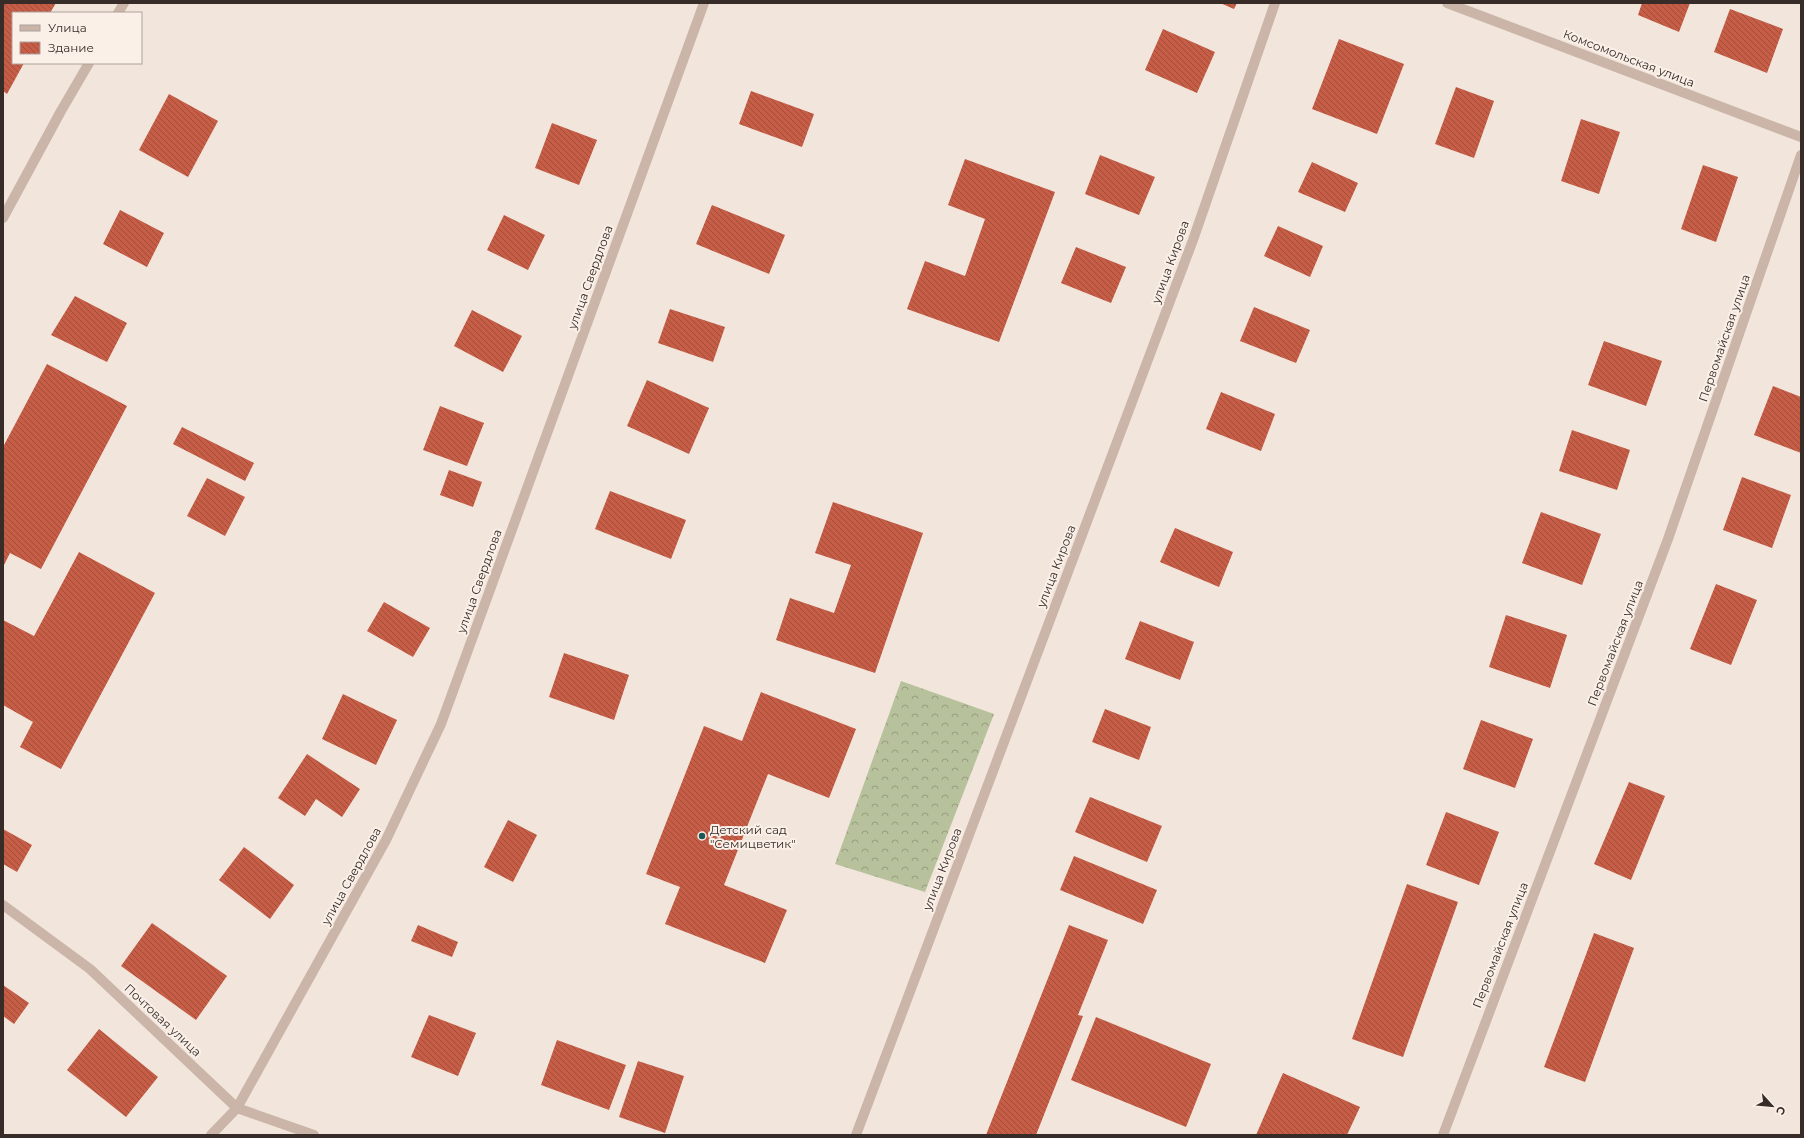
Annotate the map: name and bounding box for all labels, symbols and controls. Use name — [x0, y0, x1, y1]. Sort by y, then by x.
legend — [12, 12, 142, 64]
text: Улица — [48, 20, 87, 35]
street label: Комсомольская улица — [1561, 26, 1697, 90]
text: Здание — [48, 40, 94, 55]
street label: улица Кирова — [1148, 218, 1192, 307]
street label: улица Свердлова — [564, 223, 616, 332]
street label: Первомайская улица — [1695, 272, 1753, 404]
street label: улица Кирова — [1033, 523, 1079, 610]
street label: улица Свердлова — [453, 527, 505, 636]
street label: Первомайская улица — [1584, 578, 1646, 708]
place label: Детский сад "Семицветик" — [710, 822, 796, 851]
street label: улица Свердлова — [317, 825, 384, 928]
street label: улица Кирова — [919, 826, 965, 913]
marker: Детский сад "Семицветик" — [697, 831, 707, 841]
street label: Первомайская улица — [1469, 880, 1531, 1010]
street label: Почтовая улица — [121, 980, 205, 1060]
north arrow — [1752, 1086, 1792, 1126]
text: С — [1773, 1104, 1789, 1117]

